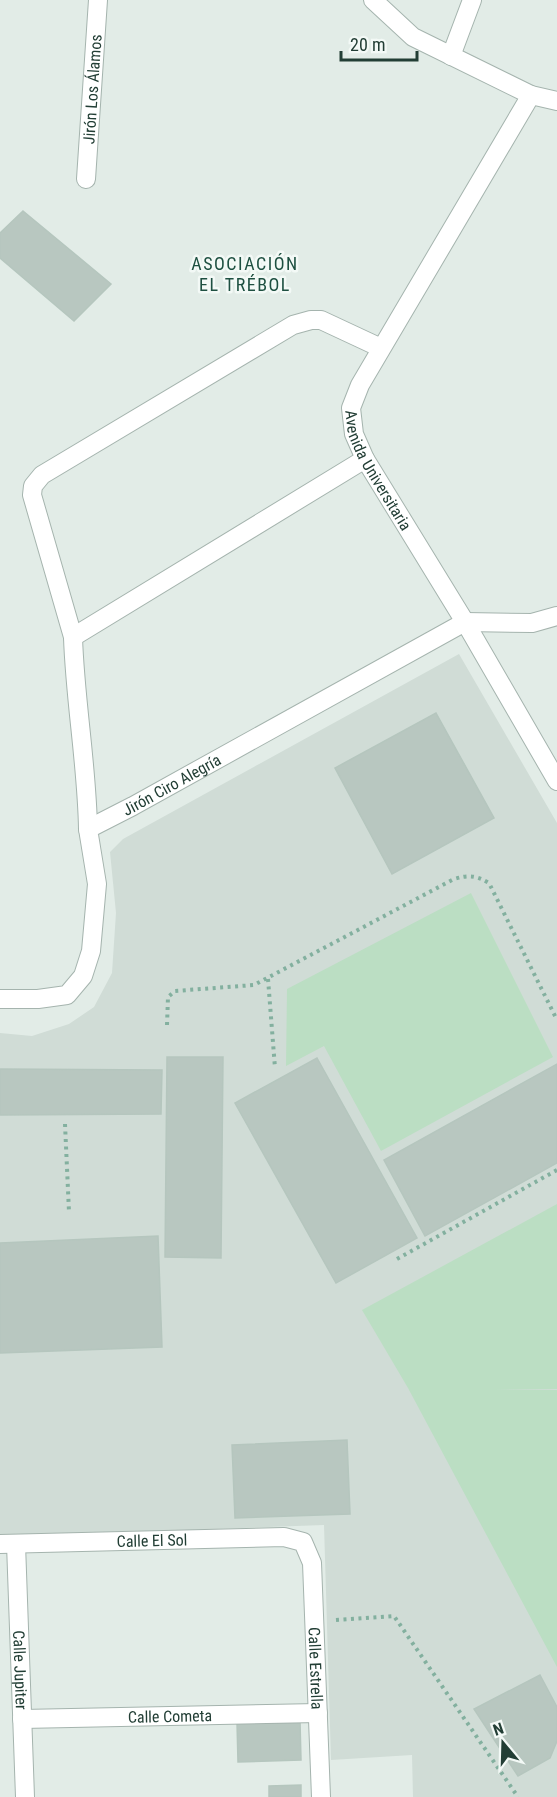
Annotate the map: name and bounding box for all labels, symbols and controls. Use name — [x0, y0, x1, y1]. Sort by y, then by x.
scale bar — [341, 24, 418, 62]
street label: Jirón Los Álamos — [79, 34, 106, 145]
text: 20 m — [350, 34, 385, 55]
district label: ASOCIACIÓN EL TRÉBOL — [191, 253, 299, 295]
street label: Avenida Universitaria — [341, 409, 415, 534]
street label: Jirón Ciro Alegría — [119, 750, 224, 820]
street label: Calle El Sol — [116, 1530, 187, 1551]
street label: Calle Estrella — [304, 1627, 327, 1710]
street label: Calle Jupiter — [9, 1630, 31, 1710]
street label: Calle Cometa — [128, 1706, 212, 1727]
north arrow — [473, 1713, 533, 1773]
text: N — [491, 1719, 506, 1740]

